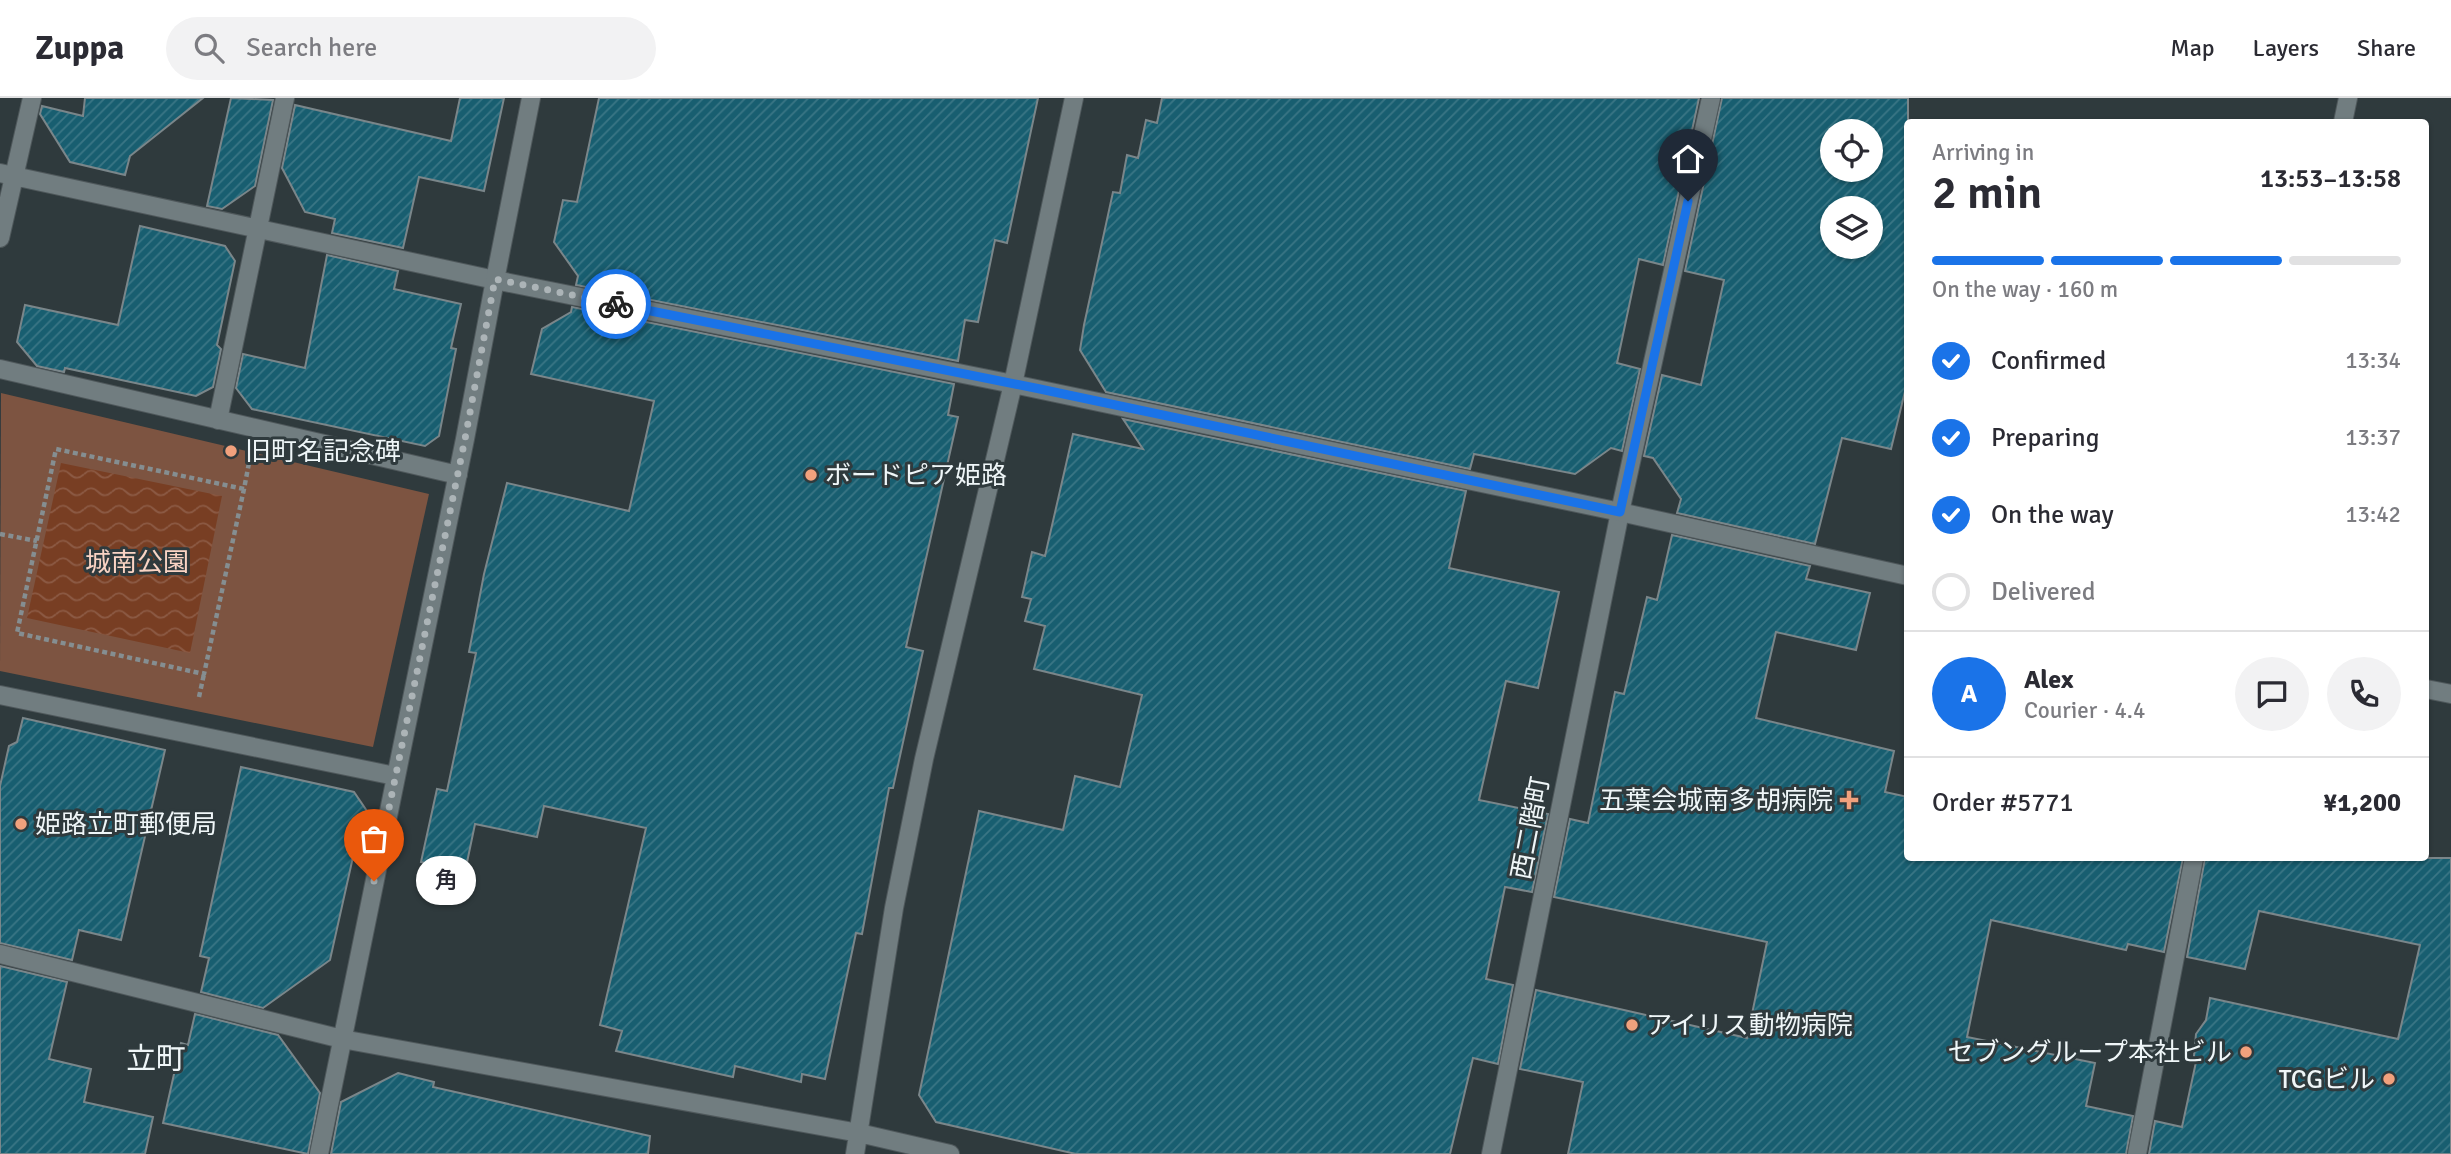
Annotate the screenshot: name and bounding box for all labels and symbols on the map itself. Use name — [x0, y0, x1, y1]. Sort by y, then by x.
pin — [1658, 129, 1718, 201]
courier — [581, 269, 651, 339]
place label: 旧町名記念碑 — [245, 436, 401, 468]
marker: 旧町名記念碑 — [223, 443, 239, 459]
place label: ボードピア姫路 — [825, 460, 1007, 492]
marker: ボードピア姫路 — [803, 467, 819, 483]
park label: 城南公園 — [85, 547, 189, 579]
street label: 西二階町 — [1505, 774, 1557, 882]
place label: 五葉会城南多胡病院 — [1599, 785, 1833, 817]
marker: 五葉会城南多胡病院 — [1839, 790, 1859, 810]
place label: 姫路立町郵便局 — [35, 809, 217, 841]
pin — [344, 809, 404, 881]
marker: 姫路立町郵便局 — [13, 816, 29, 832]
callout: 角 — [416, 856, 476, 906]
place label: アイリス動物病院 — [1646, 1010, 1853, 1042]
marker: アイリス動物病院 — [1624, 1017, 1640, 1033]
place label: セブングループ本社ビル — [1948, 1037, 2232, 1069]
district label: 立町 — [126, 1041, 186, 1078]
marker: セブングループ本社ビル — [2238, 1044, 2254, 1060]
place label: TCGビル — [2279, 1064, 2375, 1096]
marker: TCGビル — [2381, 1071, 2397, 1087]

